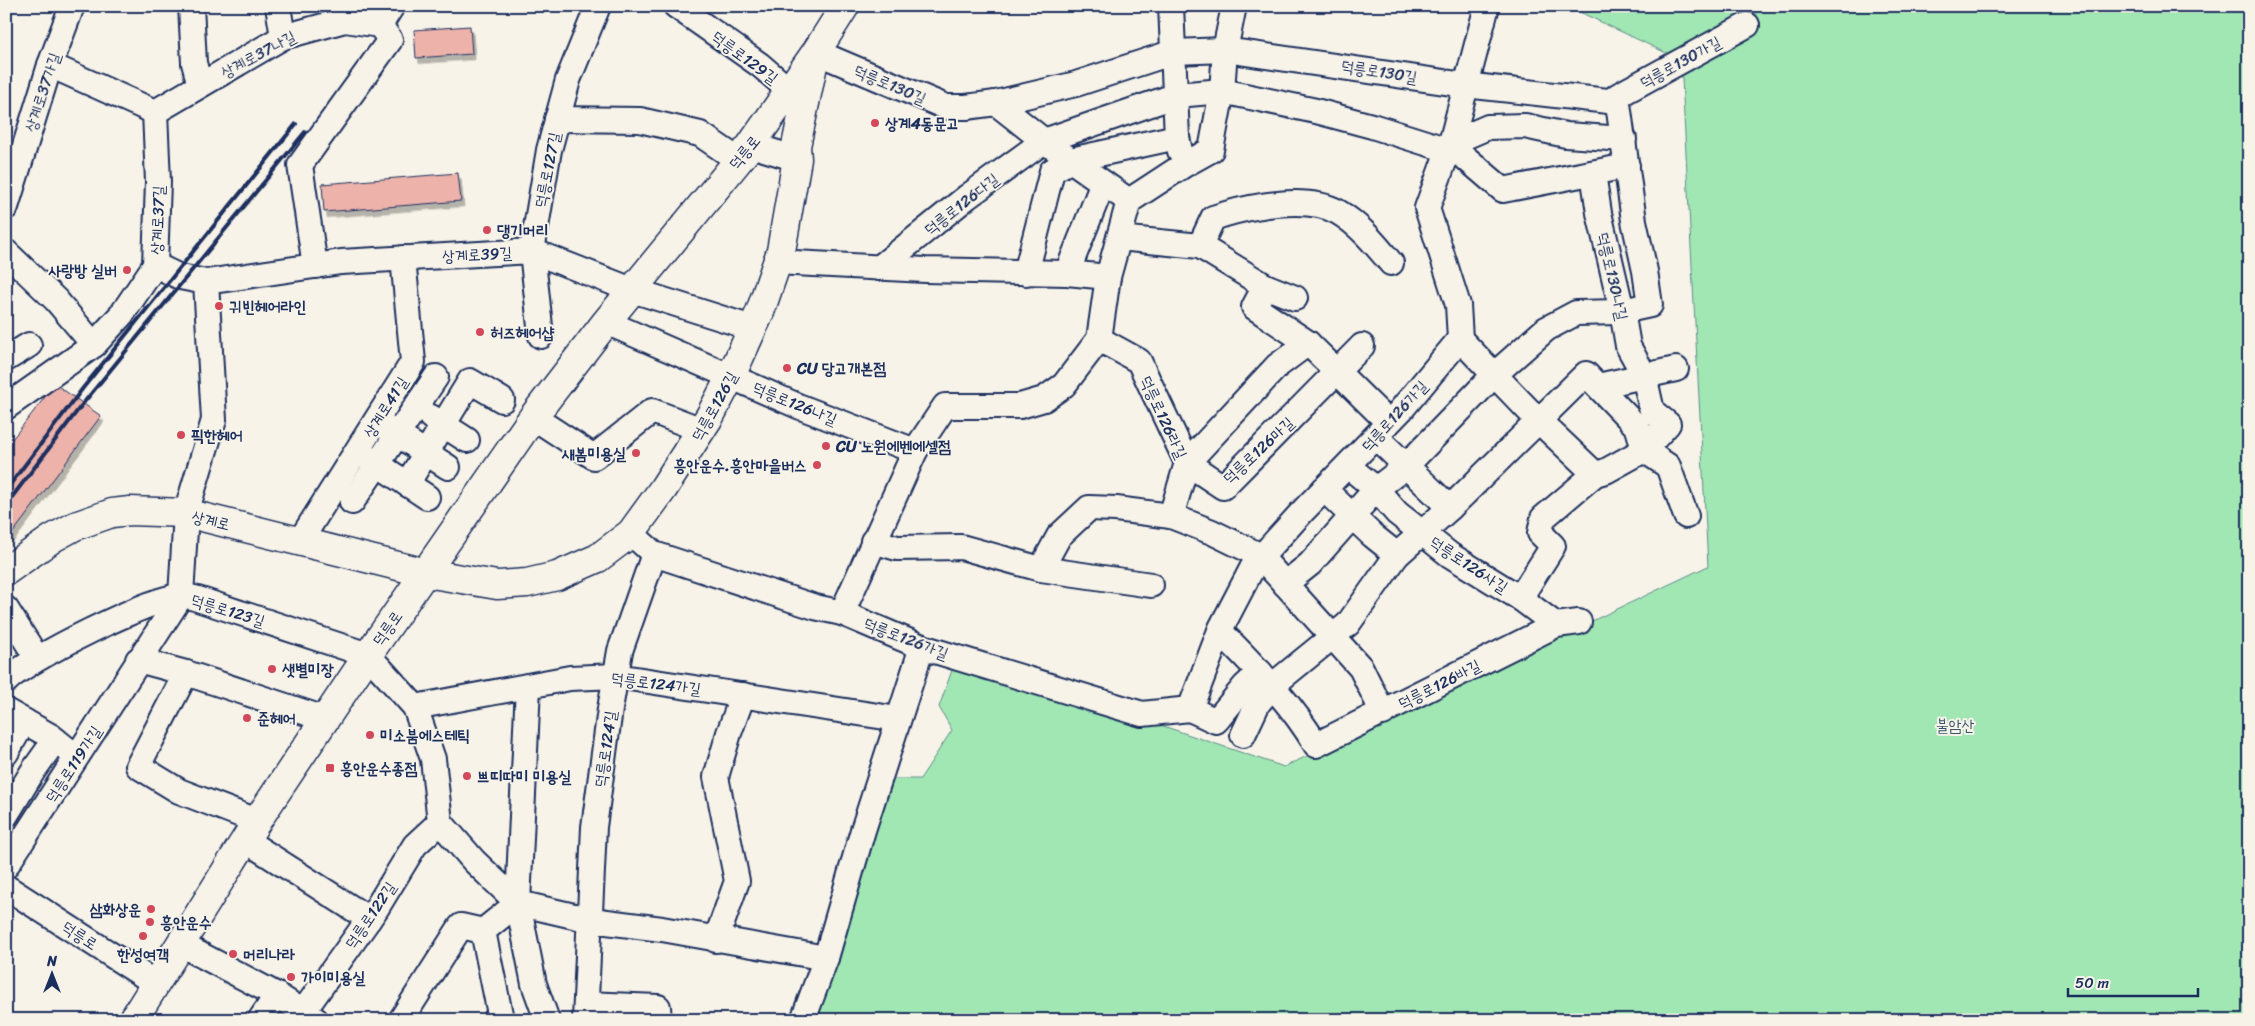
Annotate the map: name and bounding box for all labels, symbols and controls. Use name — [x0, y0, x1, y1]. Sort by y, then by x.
street label: 상계로37나길 — [215, 22, 301, 87]
street label: 덕릉로129길 — [705, 23, 785, 92]
street label: 덕릉로130가길 — [1634, 28, 1727, 97]
street label: 상계로37가길 — [16, 48, 69, 136]
street label: 덕릉로130길 — [1338, 51, 1419, 92]
street label: 덕릉로130길 — [849, 56, 931, 113]
place label: 상계4동문고 — [885, 109, 959, 138]
marker: 상계4동문고 — [869, 117, 881, 129]
street label: 덕릉로 — [721, 128, 768, 176]
street label: 덕릉로127길 — [526, 130, 569, 211]
street label: 덕릉로126다길 — [917, 165, 1006, 243]
street label: 상계로37길 — [142, 185, 173, 255]
place label: 댕기머리 — [497, 216, 549, 245]
marker: 댕기머리 — [481, 224, 493, 236]
street label: 덕릉로130나길 — [1588, 229, 1637, 323]
street label: 상계로39길 — [441, 238, 513, 271]
place label: 사랑방 실버 — [47, 256, 117, 285]
marker: 사랑방 실버 — [121, 264, 133, 276]
place label: 귀빈헤어라인 — [229, 292, 306, 321]
marker: 귀빈헤어라인 — [213, 300, 225, 312]
place label: 허즈헤어샵 — [490, 318, 555, 347]
marker: 허즈헤어샵 — [474, 326, 486, 338]
place label: CU 당고개본점 — [796, 354, 886, 383]
marker: CU 당고개본점 — [781, 362, 793, 374]
street label: 덕릉로126길 — [683, 366, 746, 447]
street label: 상계로41길 — [355, 370, 416, 444]
street label: 덕릉로126라길 — [1131, 370, 1196, 464]
street label: 덕릉로126나길 — [748, 373, 842, 434]
street label: 덕릉로126가길 — [1354, 373, 1435, 459]
street label: 덕릉로126마길 — [1216, 409, 1301, 492]
place label: 픽한헤어 — [191, 421, 243, 450]
marker: 픽한헤어 — [175, 429, 187, 441]
place label: CU 노원에벤에셀점 — [835, 432, 951, 461]
place label: 새봄미용실 — [561, 439, 626, 468]
marker: CU 노원에벤에셀점 — [820, 440, 832, 452]
marker: 새봄미용실 — [630, 447, 642, 459]
place label: 흥안운수.흥안마을버스 — [673, 451, 807, 480]
marker: 흥안운수.흥안마을버스 — [811, 459, 823, 471]
street label: 상계로 — [189, 502, 233, 539]
street label: 덕릉로126사길 — [1423, 528, 1514, 601]
street label: 덕릉로123길 — [187, 585, 269, 636]
street label: 덕릉로 — [364, 604, 410, 652]
street label: 덕릉로126가길 — [859, 609, 953, 668]
street label: 덕릉로126바길 — [1393, 651, 1486, 718]
place label: 샛별미장 — [282, 655, 334, 684]
marker: 샛별미장 — [266, 663, 278, 675]
street label: 덕릉로124가길 — [609, 664, 703, 703]
place label: 준헤어 — [257, 704, 296, 733]
street label: 덕릉로124길 — [586, 709, 625, 790]
park label: 불암산 — [1936, 711, 1974, 740]
marker: 준헤어 — [241, 712, 253, 724]
street label: 덕릉로119가길 — [37, 719, 110, 809]
place label: 미소붐에스테틱 — [380, 721, 470, 750]
marker: 미소붐에스테틱 — [364, 729, 376, 741]
place label: 흥안운수종점 — [340, 754, 417, 783]
marker: 흥안운수종점 — [324, 762, 336, 774]
place label: 쁘띠따미 미용실 — [477, 762, 571, 791]
marker: 쁘띠따미 미용실 — [461, 770, 473, 782]
street label: 덕릉로122길 — [337, 875, 404, 955]
place label: 삼화상운 — [90, 895, 141, 924]
marker: 삼화상운 — [145, 903, 157, 915]
place label: 흥안운수 — [160, 908, 212, 937]
street label: 덕릉로 — [56, 913, 104, 958]
marker: 흥안운수 — [144, 916, 156, 928]
marker: 한성여객 — [137, 930, 149, 942]
place label: 한성여객 — [116, 940, 169, 969]
place label: 머리나라 — [243, 940, 296, 969]
north arrow — [28, 948, 78, 998]
marker: 머리나라 — [227, 948, 239, 960]
text: N — [46, 949, 57, 974]
place label: 가이미용실 — [301, 963, 366, 992]
scale bar — [2068, 966, 2198, 998]
text: 50 m — [2075, 970, 2110, 996]
marker: 가이미용실 — [285, 971, 297, 983]

